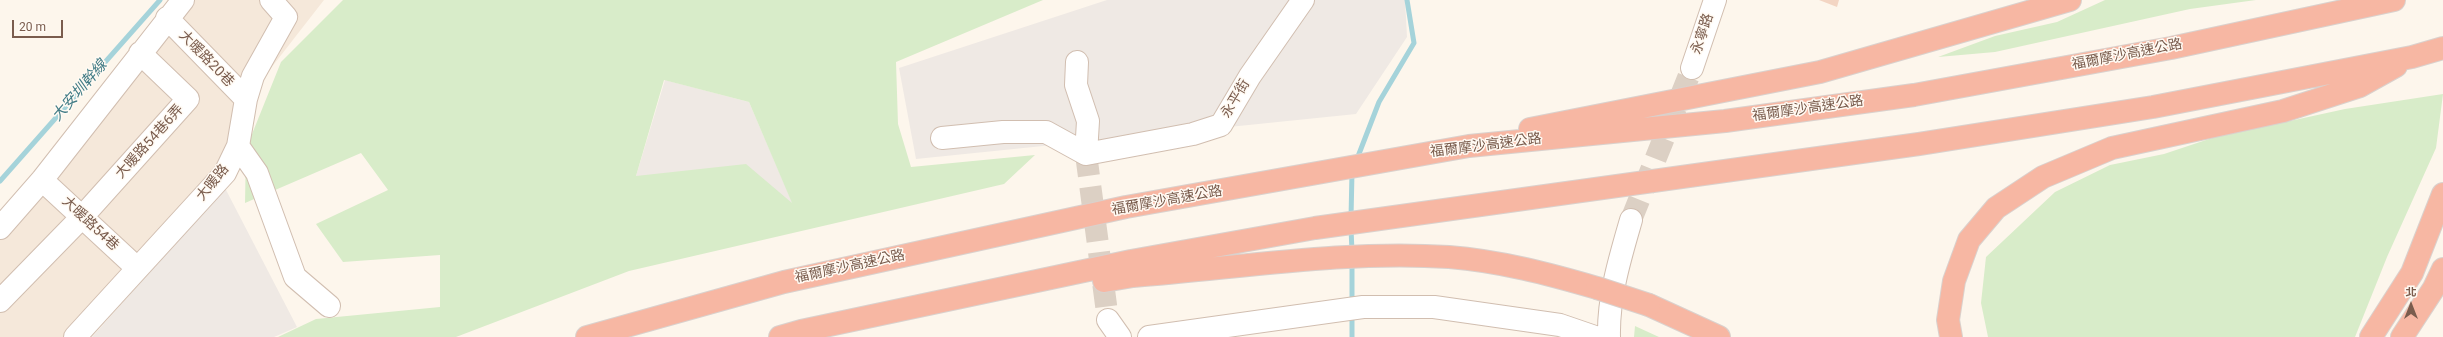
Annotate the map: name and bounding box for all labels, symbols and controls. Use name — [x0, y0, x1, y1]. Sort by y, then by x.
street label: 永寧路 — [1689, 11, 1717, 57]
scale bar — [14, 12, 65, 38]
text: 20 m — [19, 20, 46, 34]
street label: 大暖路20巷 — [175, 27, 237, 91]
street label: 福爾摩沙高速公路 — [2070, 36, 2184, 74]
water label: 大安圳幹線 — [49, 57, 111, 125]
street label: 永平街 — [1218, 77, 1254, 121]
street label: 福爾摩沙高速公路 — [1751, 93, 1865, 125]
street label: 大暖路54巷6弄 — [112, 102, 188, 182]
street label: 福爾摩沙高速公路 — [1429, 131, 1543, 161]
street label: 大暖路 — [193, 161, 233, 205]
street label: 福爾摩沙高速公路 — [1110, 183, 1224, 219]
street label: 大暖路54巷 — [58, 193, 122, 255]
street label: 福爾摩沙高速公路 — [793, 247, 907, 287]
north arrow — [2391, 285, 2431, 325]
text: 北 — [2406, 286, 2417, 299]

